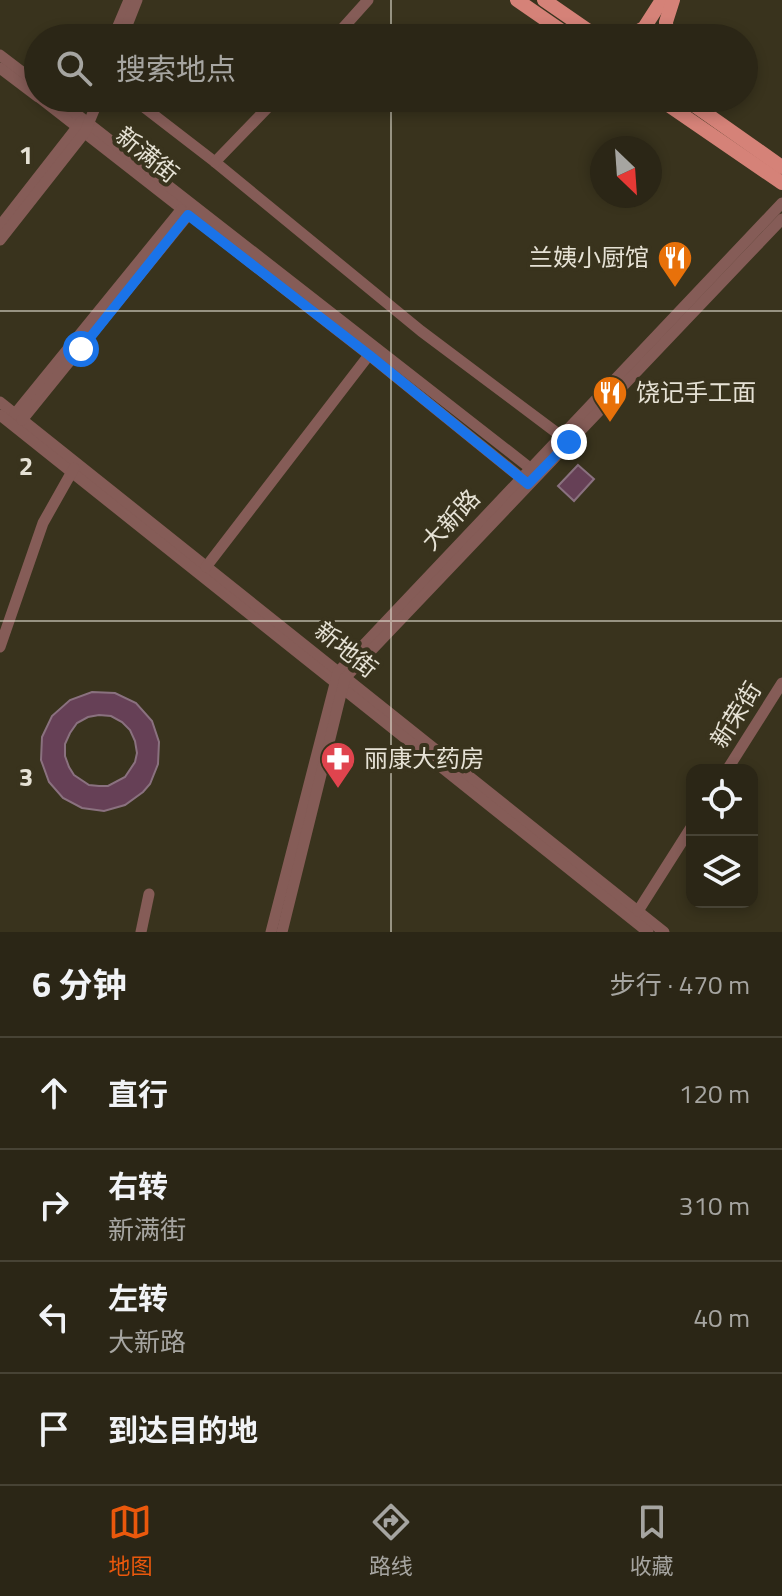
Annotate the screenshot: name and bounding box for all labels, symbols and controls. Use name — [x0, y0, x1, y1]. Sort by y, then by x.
search box — [24, 24, 758, 112]
icon: search — [52, 46, 96, 90]
text: 搜索地点 — [116, 46, 236, 92]
street label: 新满街 — [108, 118, 187, 191]
text: 1 — [19, 135, 33, 174]
north arrow — [590, 136, 662, 208]
place label: 兰姨小厨馆 — [529, 239, 649, 275]
restaurant icon: 兰姨小厨馆 — [656, 239, 694, 289]
route start — [63, 331, 99, 367]
restaurant icon: 饶记手工面 — [591, 374, 629, 424]
place label: 饶记手工面 — [636, 374, 756, 410]
route end — [551, 424, 587, 460]
text: 2 — [19, 446, 33, 485]
street label: 大新路 — [413, 481, 488, 558]
street label: 新地街 — [307, 613, 386, 686]
street label: 新荣街 — [701, 674, 769, 755]
pharmacy icon: 丽康大药房 — [319, 740, 357, 790]
place label: 丽康大药房 — [364, 740, 484, 776]
text: 3 — [19, 757, 33, 796]
map controls — [686, 764, 758, 908]
button: locate — [686, 764, 758, 836]
button: layers — [686, 836, 758, 908]
text: 6 分钟 — [32, 958, 127, 1010]
text: 步行 · 470 m — [610, 965, 750, 1004]
icon: ahead — [32, 1071, 76, 1115]
text: 直行 — [108, 1071, 168, 1117]
text: 120 m — [679, 1074, 750, 1113]
text: 右转 — [108, 1163, 168, 1209]
icon: right — [32, 1183, 76, 1227]
text: 310 m — [679, 1186, 750, 1225]
text: 新满街 — [108, 1210, 186, 1249]
text: 左转 — [108, 1275, 168, 1321]
icon: left — [32, 1295, 76, 1339]
text: 40 m — [693, 1298, 750, 1337]
text: 大新路 — [108, 1322, 186, 1361]
icon: arrive — [32, 1407, 76, 1451]
text: 到达目的地 — [108, 1407, 258, 1453]
tab: 地图 — [108, 1500, 152, 1583]
tab: 路线 — [369, 1500, 413, 1583]
tab: 收藏 — [630, 1500, 674, 1583]

